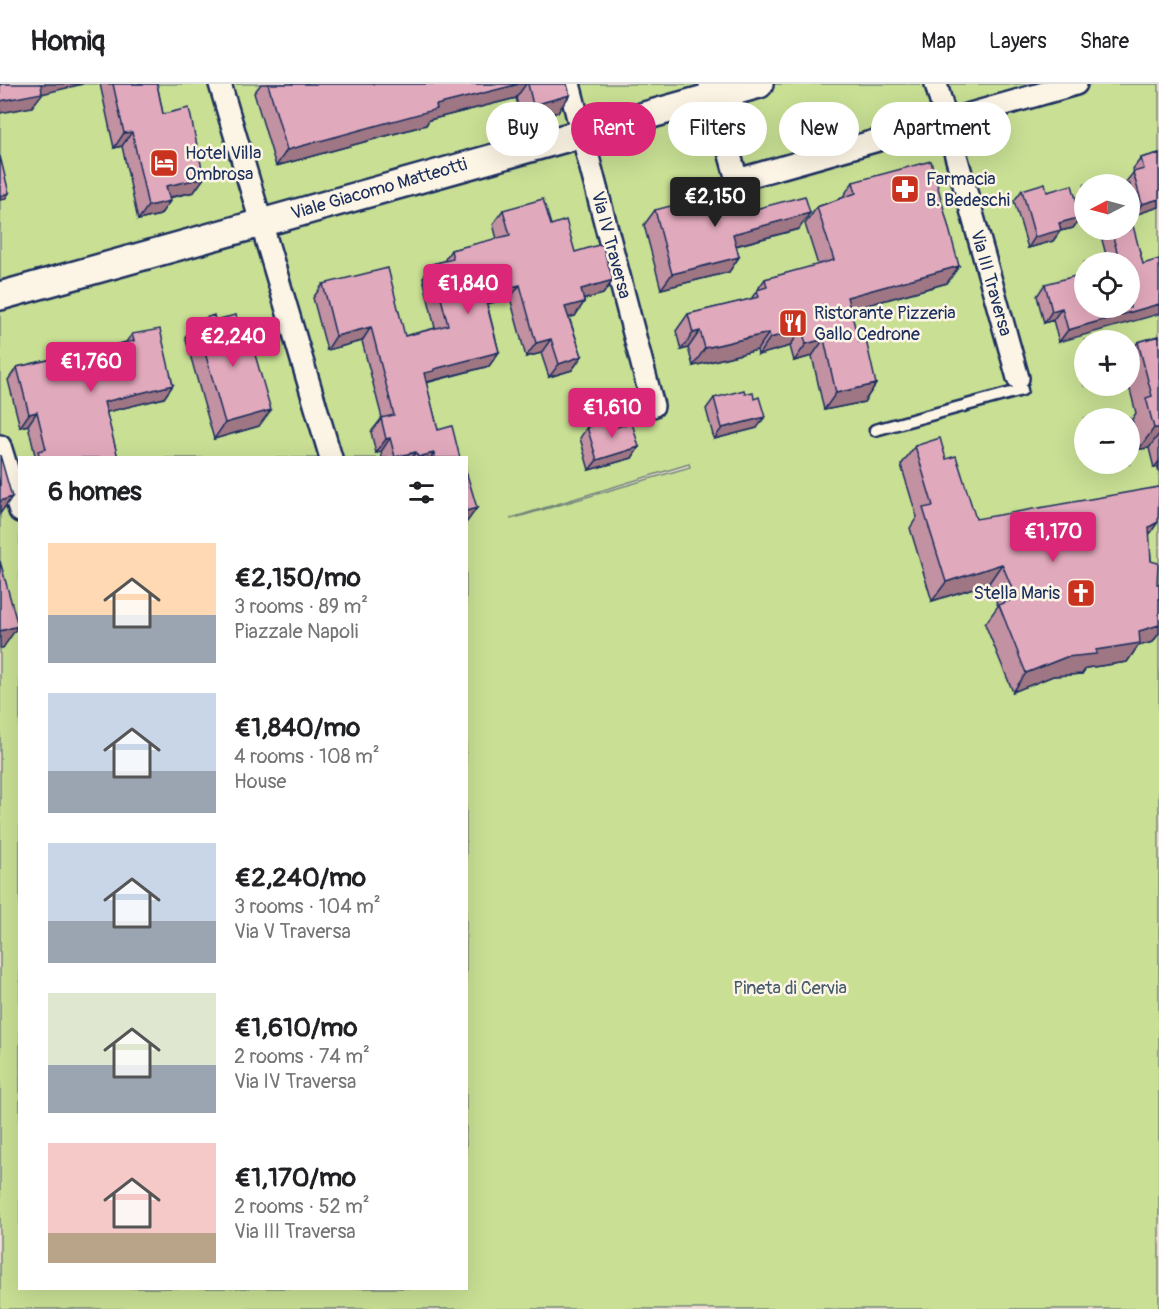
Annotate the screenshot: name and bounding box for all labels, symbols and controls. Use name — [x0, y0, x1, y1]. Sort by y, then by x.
text: Homiq — [30, 24, 105, 59]
text: Map — [921, 28, 956, 55]
text: Layers — [989, 28, 1047, 55]
text: Share — [1080, 28, 1129, 55]
chip: Buy — [486, 102, 559, 156]
chip: Rent — [571, 102, 656, 156]
chip: Filters — [668, 102, 767, 156]
chip: New — [779, 102, 859, 156]
chip: Apartment — [871, 102, 1011, 156]
place label: Hotel Villa Ombrosa — [185, 142, 261, 186]
hotel icon: Hotel Villa Ombrosa — [148, 147, 180, 179]
street label: Viale Giacomo Matteotti — [288, 153, 470, 225]
place label: Farmacia B. Bedeschi — [926, 168, 1010, 212]
pharmacy icon: Farmacia B. Bedeschi — [889, 173, 921, 205]
north arrow — [1074, 174, 1140, 240]
map controls — [1074, 174, 1140, 474]
pin: €2,150 — [666, 177, 764, 228]
text: €2,150 — [684, 184, 746, 209]
street label: Via IV Traversa — [586, 189, 636, 301]
street label: Via III Traversa — [965, 227, 1017, 339]
button: locate — [1074, 252, 1140, 318]
pin: €1,840 — [419, 264, 517, 315]
text: €1,840 — [437, 271, 499, 296]
place label: Ristorante Pizzeria Gallo Cedrone — [814, 302, 956, 346]
restaurant icon: Ristorante Pizzeria Gallo Cedrone — [777, 307, 809, 339]
pin: €2,240 — [184, 317, 282, 368]
text: €2,240 — [200, 324, 266, 349]
button: + — [1074, 330, 1140, 396]
pin: €1,760 — [42, 342, 140, 393]
text: €1,760 — [60, 349, 122, 374]
pin: €1,610 — [563, 388, 661, 439]
text: €1,610 — [582, 395, 642, 420]
button: − — [1074, 408, 1140, 474]
text: 6 homes — [48, 476, 142, 508]
icon: filters — [405, 476, 438, 509]
pin: €1,170 — [1004, 512, 1102, 563]
text: €1,170 — [1024, 519, 1082, 544]
text: €2,150/mo — [234, 562, 361, 594]
icon: home — [96, 567, 168, 639]
church icon: Stella Maris — [1065, 577, 1097, 609]
place label: Stella Maris — [974, 582, 1060, 605]
text: 3 rooms · 89 m² — [234, 594, 368, 619]
text: Piazzale Napoli — [234, 619, 358, 644]
text: €1,840/mo — [234, 712, 360, 744]
icon: home — [96, 717, 168, 789]
text: 4 rooms · 108 m² — [234, 744, 380, 769]
text: House — [234, 769, 286, 794]
text: €2,240/mo — [234, 862, 366, 894]
icon: home — [96, 867, 168, 939]
text: 3 rooms · 104 m² — [234, 894, 381, 919]
text: Via V Traversa — [234, 919, 351, 944]
park label: Pineta di Cervia — [733, 977, 847, 1000]
text: €1,610/mo — [234, 1012, 357, 1044]
icon: home — [96, 1017, 168, 1089]
text: 2 rooms · 74 m² — [234, 1044, 370, 1069]
text: Via IV Traversa — [234, 1069, 356, 1094]
text: €1,170/mo — [234, 1162, 356, 1194]
icon: home — [96, 1167, 168, 1239]
text: 2 rooms · 52 m² — [234, 1194, 370, 1219]
text: Via III Traversa — [234, 1219, 356, 1244]

